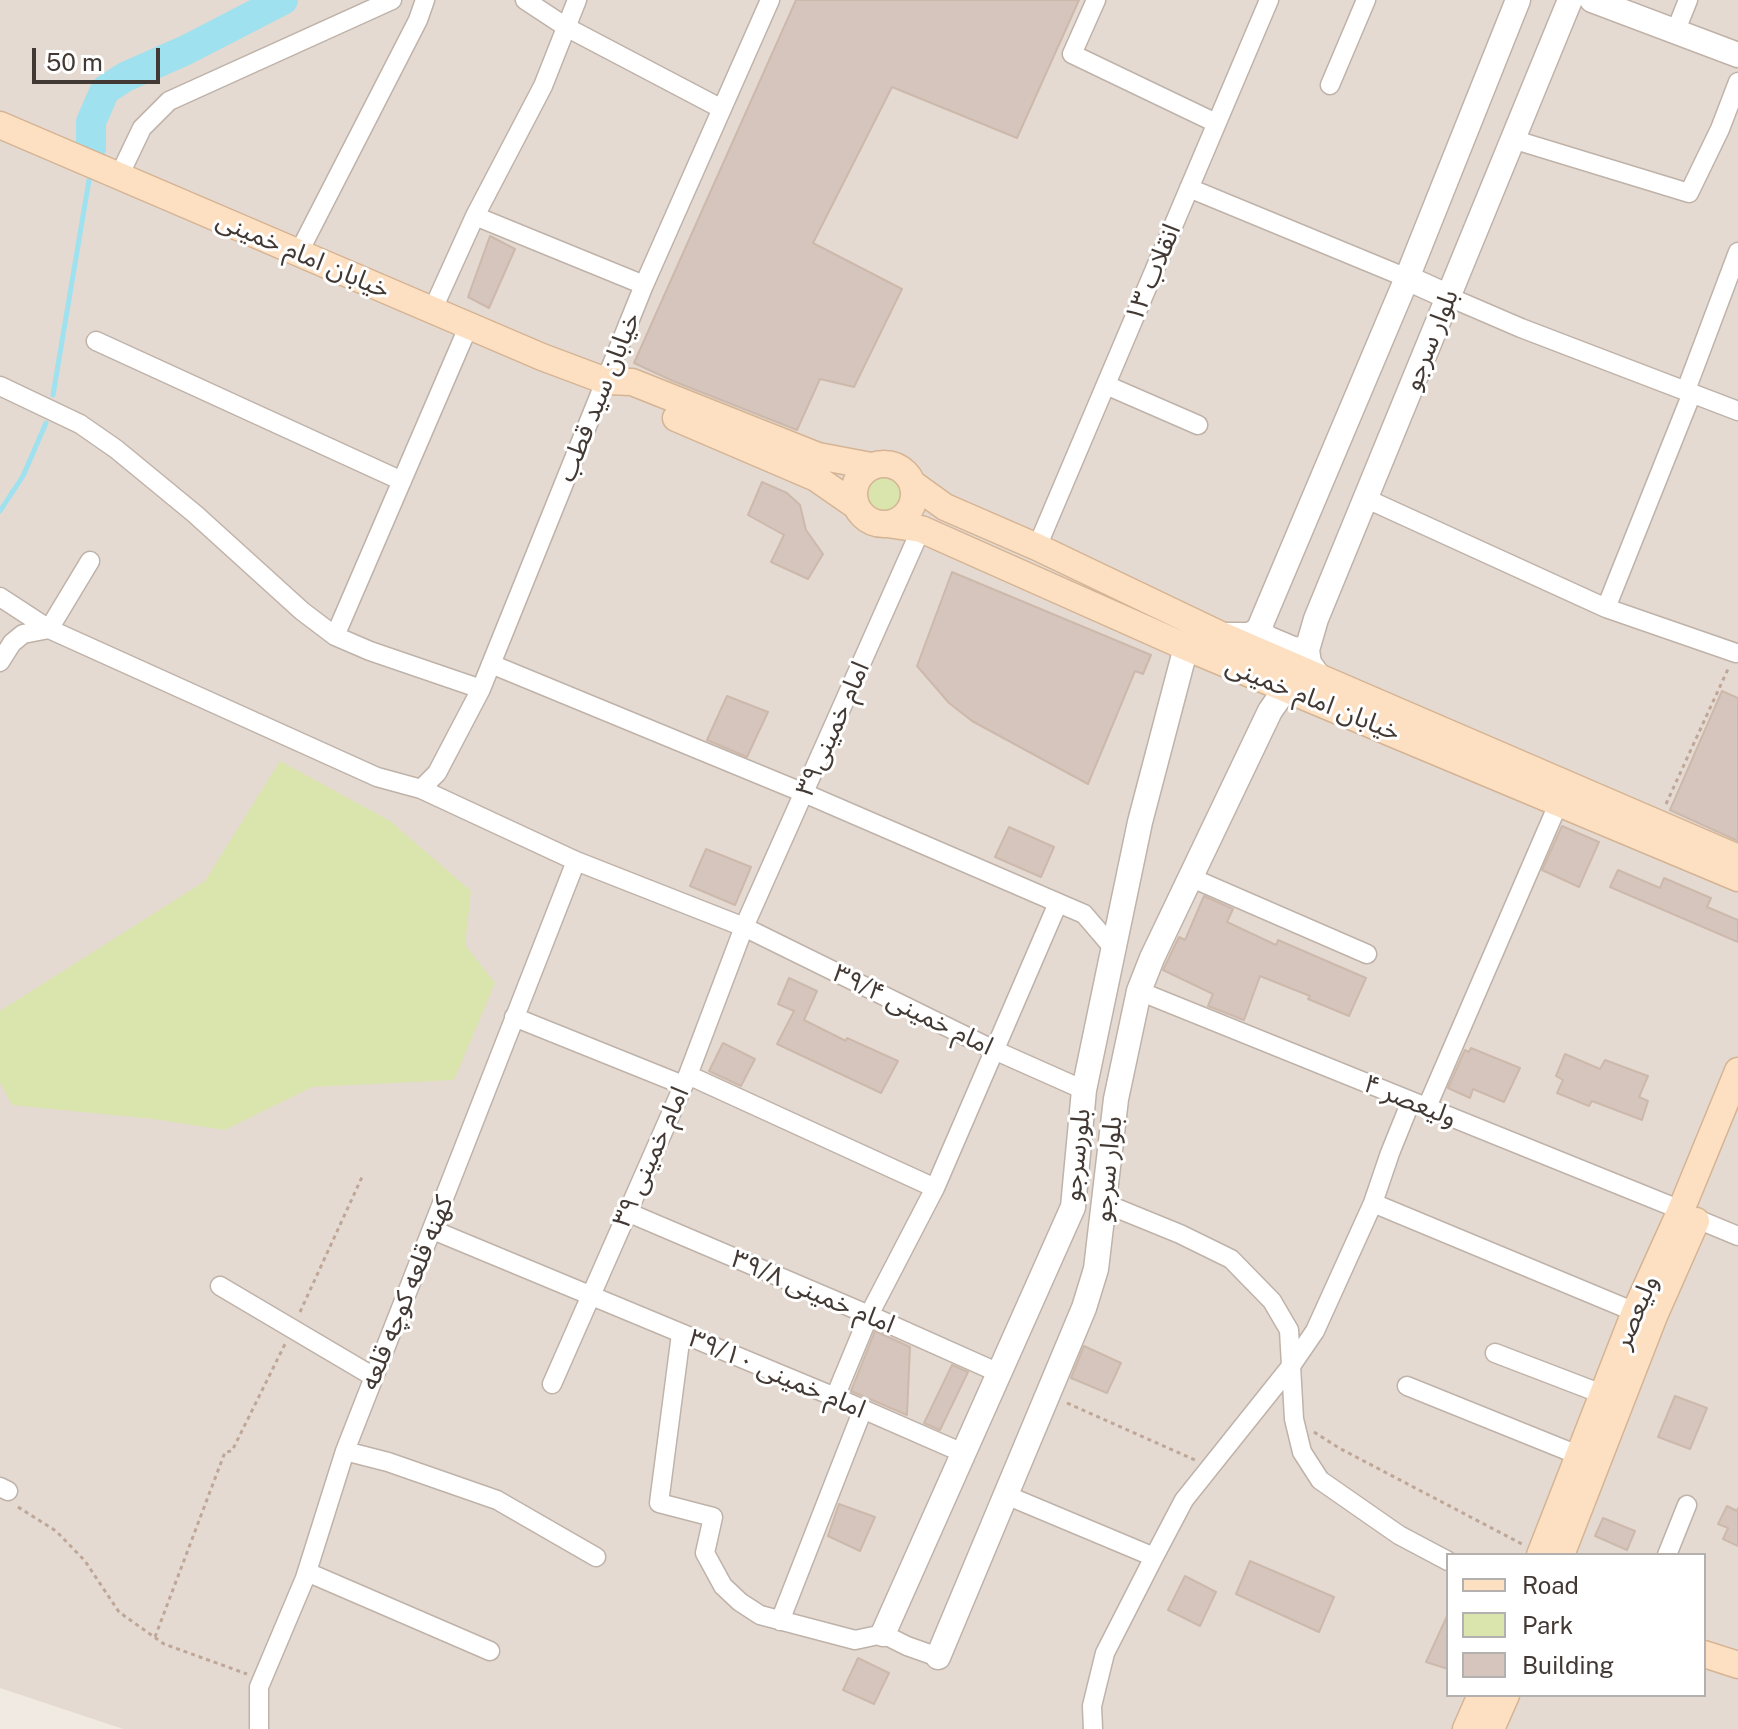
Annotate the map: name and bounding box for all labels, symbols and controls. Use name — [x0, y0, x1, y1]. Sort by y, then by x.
scale bar — [36, 32, 164, 82]
text: 50 m — [46, 48, 103, 76]
street label: خیابان امام خمینی — [211, 204, 395, 306]
street label: انقلاب ۱۳ — [1118, 219, 1188, 327]
street label: بلوار سرجو — [1397, 285, 1465, 395]
street label: خیابان سید قطب — [551, 308, 647, 486]
street label: خیابان امام خمینی — [1221, 650, 1405, 748]
street label: امام خمینی۳۹ — [789, 657, 877, 801]
street label: امام خمینی ۳۹/۴ — [828, 958, 998, 1062]
street label: ولیعصر ۴ — [1359, 1068, 1461, 1134]
street label: امام خمینی ۳۹ — [606, 1082, 696, 1232]
street label: بلورسرجو — [1057, 1107, 1097, 1203]
street label: بلوار سرجو — [1087, 1114, 1129, 1224]
street label: کهنه قلعه کوچه قلعه — [354, 1191, 460, 1395]
street label: امام خمینی ۳۹/۸ — [727, 1244, 899, 1340]
street label: ولیعصر — [1607, 1271, 1665, 1353]
street label: امام خمینی ۳۹/۱۰ — [684, 1323, 870, 1425]
legend — [1446, 1553, 1706, 1697]
text: Road — [1522, 1571, 1579, 1599]
text: Park — [1522, 1611, 1573, 1639]
text: Building — [1522, 1651, 1614, 1679]

